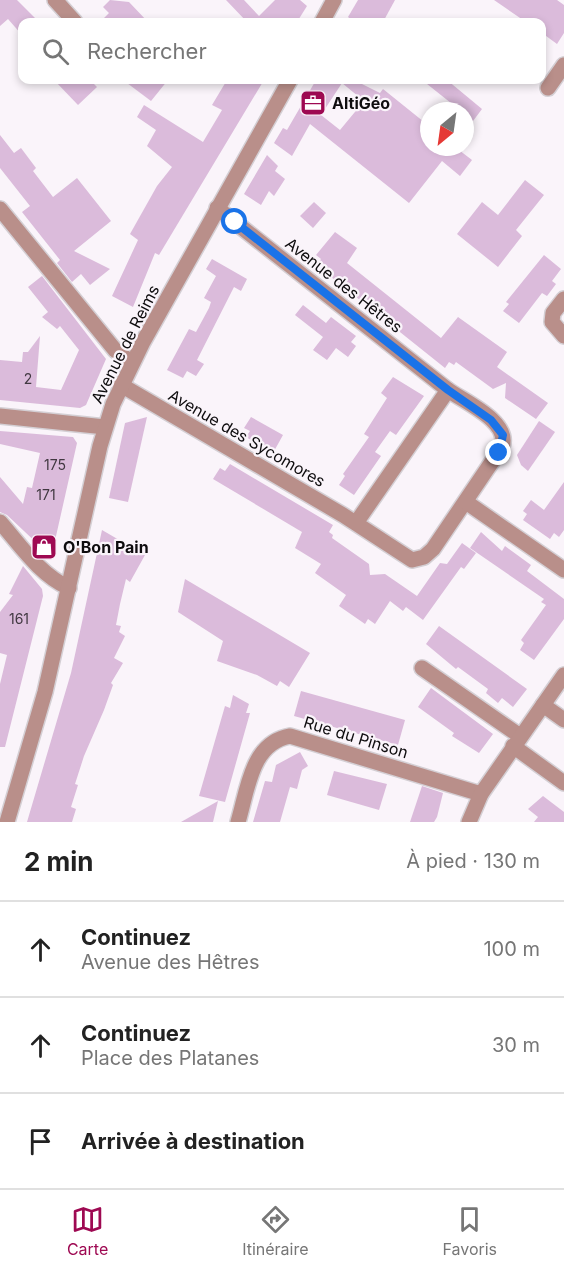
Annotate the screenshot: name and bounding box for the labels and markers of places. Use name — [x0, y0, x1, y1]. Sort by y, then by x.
office icon: AltiGéo — [298, 88, 328, 118]
place label: AltiGéo — [332, 93, 390, 113]
shop icon: O'Bon Pain — [29, 532, 59, 562]
place label: O'Bon Pain — [63, 537, 149, 557]

